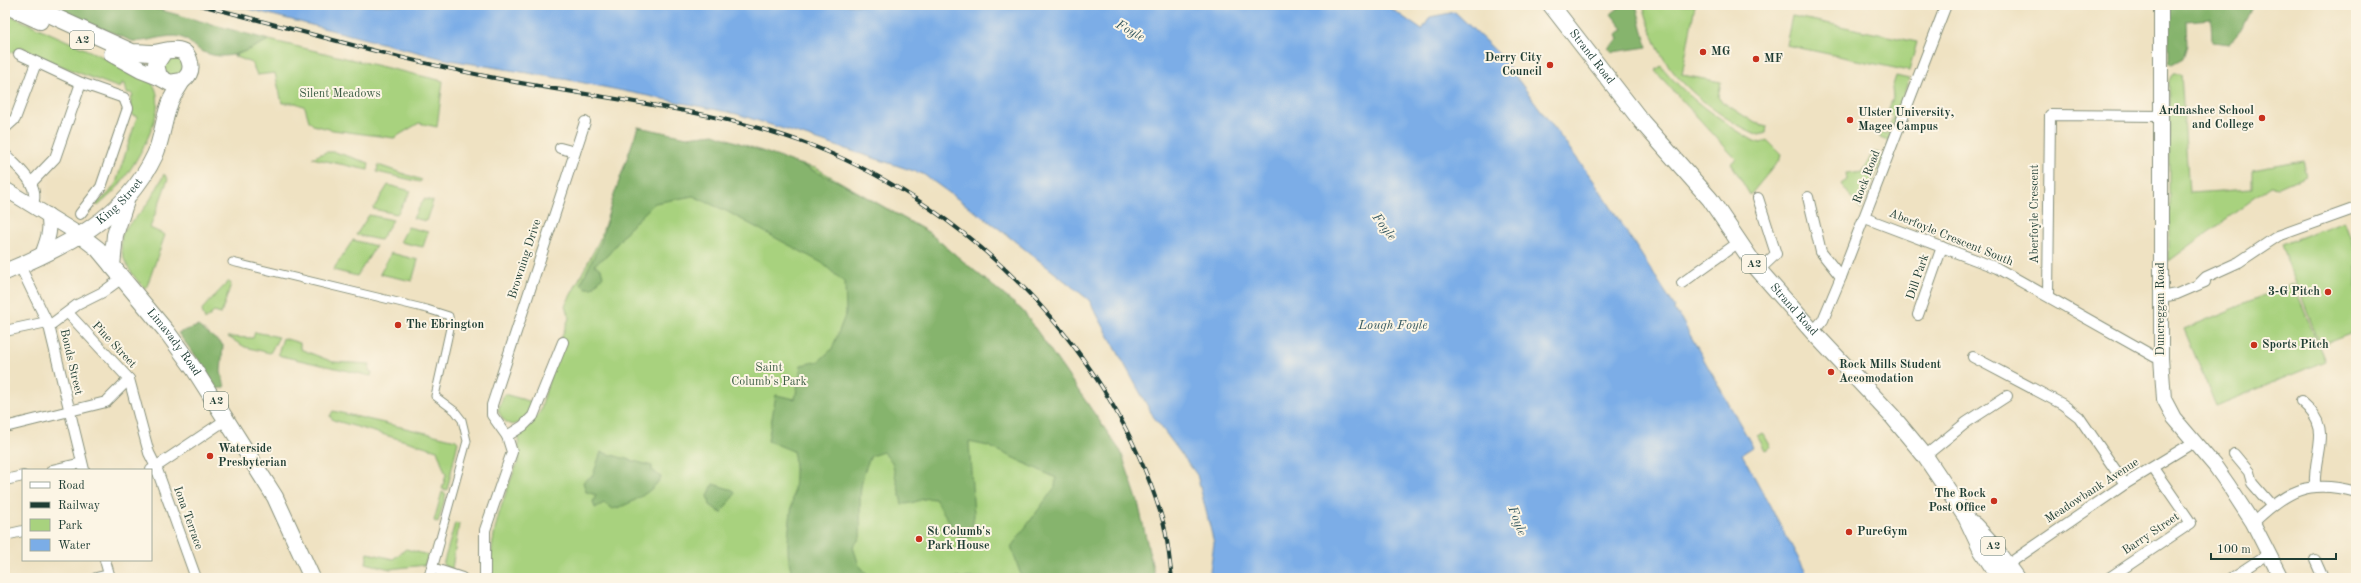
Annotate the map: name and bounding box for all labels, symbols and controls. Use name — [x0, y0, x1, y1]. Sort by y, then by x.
water label: Foyle — [1113, 17, 1147, 44]
street label: Strand Road — [1567, 28, 1616, 87]
road number: A2 — [70, 31, 94, 49]
place label: MG — [1711, 46, 1731, 58]
marker: MG — [1698, 47, 1708, 57]
place label: Derry City Council — [1485, 52, 1542, 78]
place label: MF — [1764, 53, 1783, 65]
marker: MF — [1751, 54, 1761, 64]
marker: Derry City Council — [1545, 60, 1555, 70]
park label: Silent Meadows — [299, 88, 381, 100]
place label: Ardnashee School and College — [2158, 105, 2254, 131]
place label: Ulster University, Magee Campus — [1858, 107, 1954, 133]
marker: Ardnashee School and College — [2257, 113, 2267, 123]
marker: Ulster University, Magee Campus — [1845, 115, 1855, 125]
street label: Rock Road — [1851, 149, 1883, 205]
street label: Aberfoyle Crescent — [2029, 164, 2041, 264]
street label: King Street — [95, 176, 145, 227]
street label: Aberfoyle Crescent South — [1887, 207, 2015, 269]
water label: Foyle — [1369, 210, 1398, 243]
street label: Browning Drive — [506, 217, 544, 300]
street label: Dill Park — [1905, 253, 1931, 301]
road number: A2 — [1742, 255, 1766, 273]
street label: Duncreggan Road — [2155, 262, 2167, 356]
street label: Strand Road — [1767, 281, 1820, 338]
place label: 3-G Pitch — [2268, 286, 2320, 298]
marker: 3-G Pitch — [2323, 287, 2333, 297]
street label: Limavady Road — [144, 306, 203, 378]
street label: Pine Street — [90, 319, 138, 371]
place label: The Ebrington — [406, 319, 484, 331]
water label: Lough Foyle — [1357, 319, 1428, 332]
marker: The Ebrington — [393, 320, 403, 330]
street label: Bonds Street — [58, 328, 84, 396]
place label: Sports Pitch — [2262, 339, 2329, 351]
marker: Sports Pitch — [2249, 340, 2259, 350]
place label: Rock Mills Student Accomodation — [1839, 359, 1942, 385]
park label: Saint Columb's Park — [731, 362, 807, 388]
marker: Rock Mills Student Accomodation — [1826, 367, 1836, 377]
road number: A2 — [204, 392, 228, 410]
place label: Waterside Presbyterian — [218, 443, 287, 469]
marker: Waterside Presbyterian — [205, 451, 215, 461]
street label: Meadowbank Avenue — [2043, 456, 2141, 526]
legend — [22, 469, 152, 561]
text: Road — [58, 480, 85, 492]
street label: Iona Terrace — [171, 485, 205, 552]
place label: The Rock Post Office — [1928, 488, 1986, 514]
marker: The Rock Post Office — [1989, 496, 1999, 506]
text: Railway — [58, 500, 101, 512]
water label: Foyle — [1505, 503, 1529, 538]
street label: Barry Street — [2120, 511, 2182, 557]
text: Park — [58, 520, 83, 532]
place label: St Columb's Park House — [927, 526, 990, 552]
place label: PureGym — [1857, 526, 1908, 538]
marker: PureGym — [1844, 527, 1854, 537]
marker: St Columb's Park House — [914, 534, 924, 544]
scale bar — [2211, 535, 2336, 561]
road number: A2 — [1981, 537, 2005, 555]
text: Water — [58, 540, 91, 552]
text: 100 m — [2217, 544, 2251, 556]

